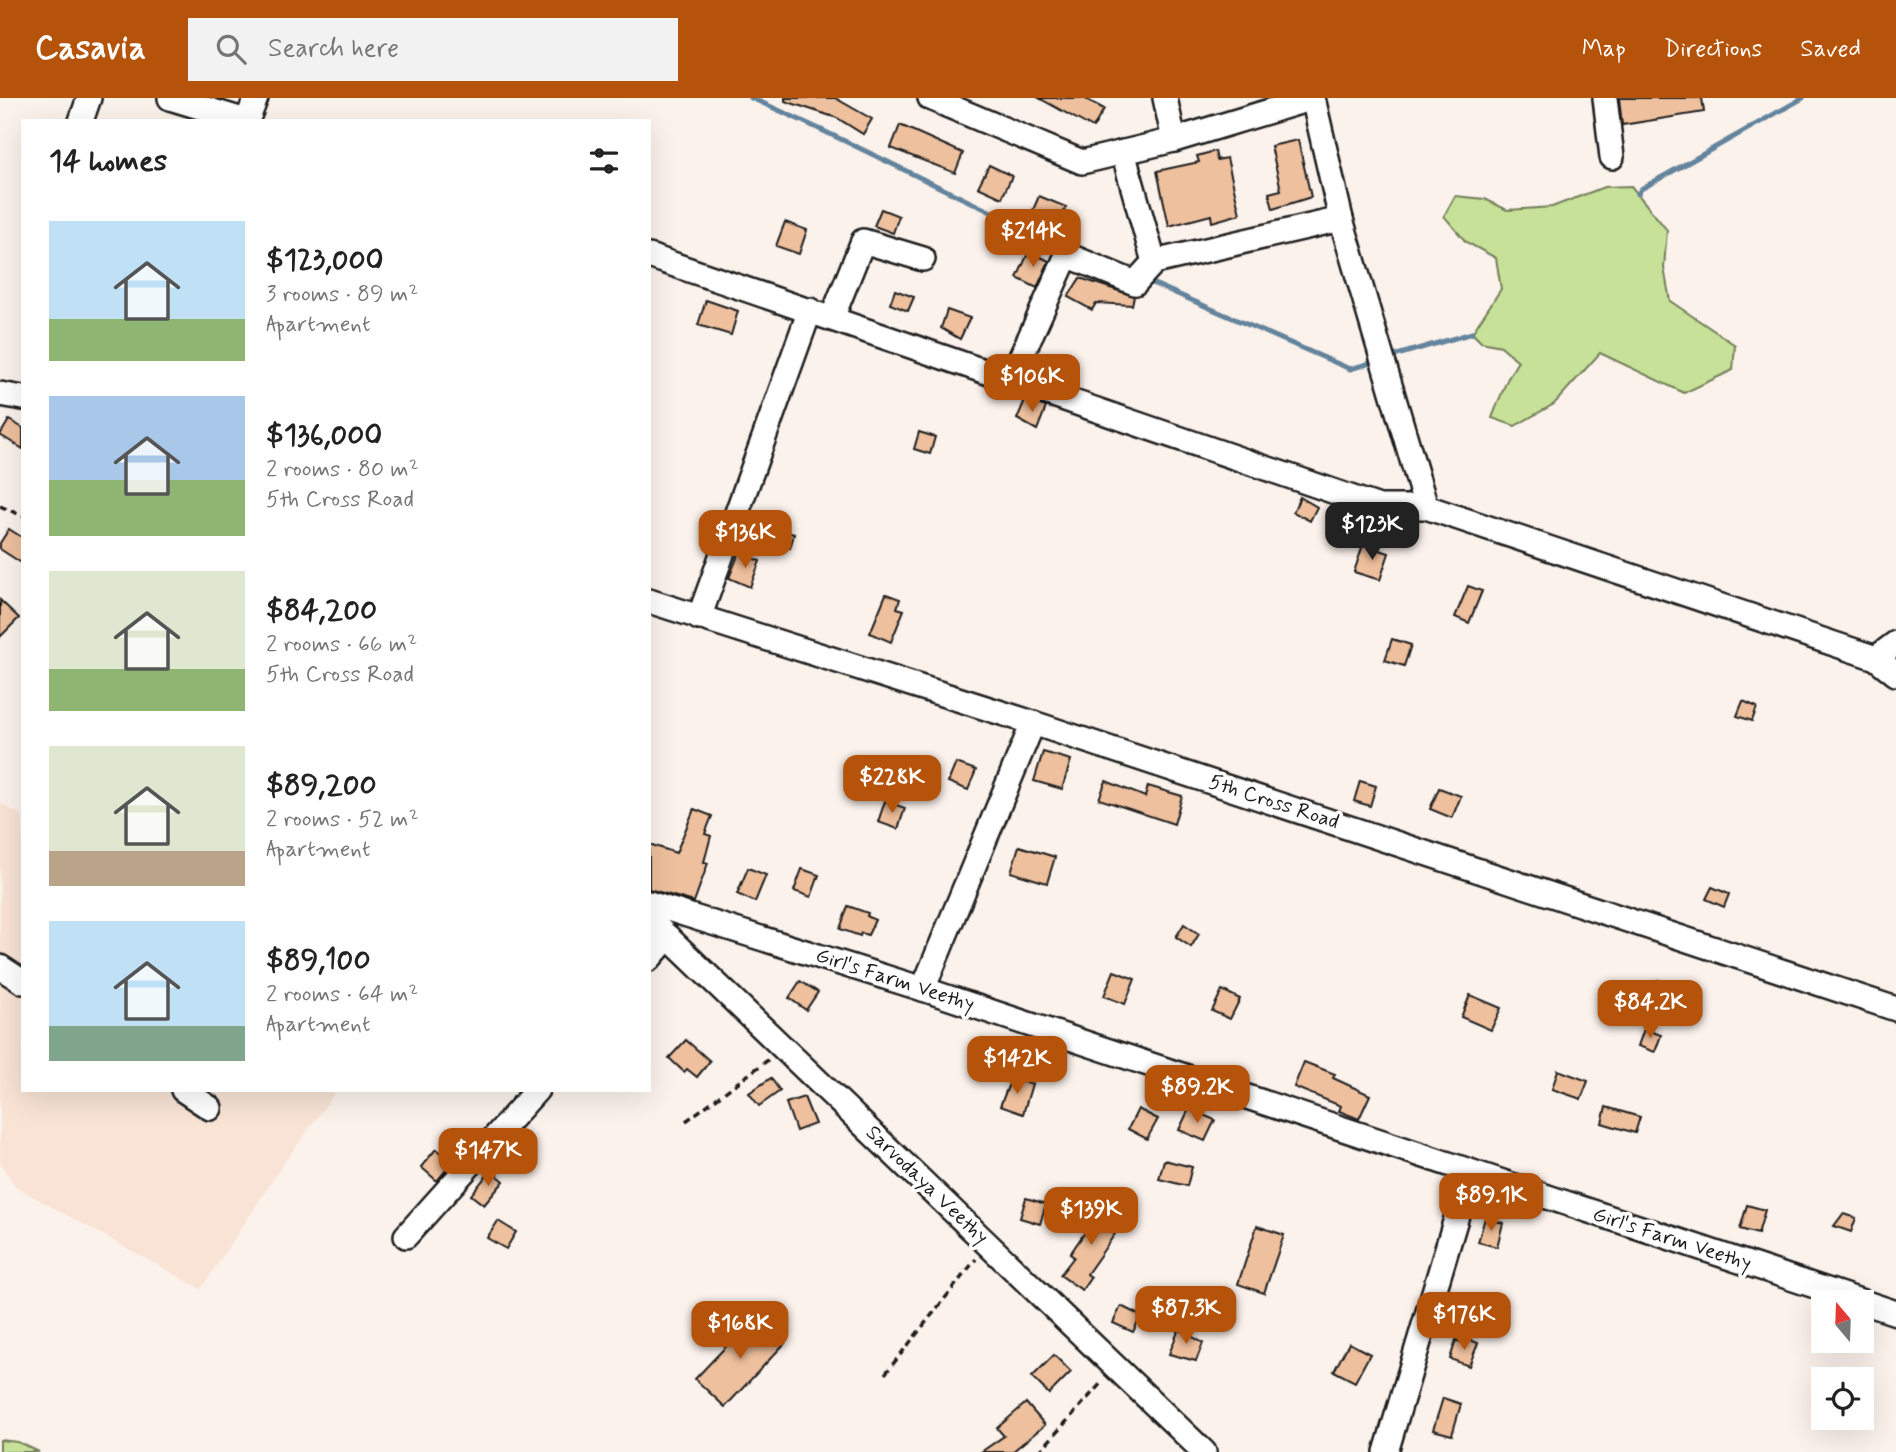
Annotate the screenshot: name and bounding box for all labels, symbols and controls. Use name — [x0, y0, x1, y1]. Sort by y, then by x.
search box — [188, 18, 678, 81]
text: Casavia — [35, 27, 146, 71]
icon: search — [212, 30, 250, 68]
text: Search here — [268, 32, 399, 66]
text: Map — [1582, 34, 1626, 65]
text: Directions — [1664, 34, 1762, 65]
text: Saved — [1800, 34, 1861, 65]
text: 14 homes — [49, 142, 167, 181]
icon: filters — [585, 142, 623, 180]
pin: $214K — [984, 209, 1082, 269]
text: $214K — [1001, 217, 1065, 247]
text: $123,000 — [266, 241, 384, 280]
icon: home — [105, 249, 189, 333]
text: 3 rooms · 89 m² — [266, 280, 418, 310]
text: Apartment — [266, 310, 371, 340]
pin: $106K — [983, 354, 1081, 414]
text: $106K — [1000, 362, 1064, 392]
text: $136,000 — [266, 416, 382, 455]
icon: home — [105, 424, 189, 508]
text: 2 rooms · 80 m² — [266, 455, 419, 485]
text: 5th Cross Road — [266, 485, 414, 515]
pin: $123K — [1323, 503, 1421, 562]
pin: $136K — [696, 510, 794, 570]
text: $123K — [1341, 510, 1403, 540]
text: $136K — [715, 518, 775, 548]
text: $84,200 — [266, 591, 377, 630]
icon: home — [105, 599, 189, 683]
text: 2 rooms · 66 m² — [266, 630, 417, 660]
text: 5th Cross Road — [266, 660, 414, 690]
pin: $228K — [843, 756, 941, 815]
text: $228K — [859, 763, 925, 793]
text: $89,200 — [266, 766, 377, 805]
street label: 5th Cross Road — [1205, 768, 1343, 836]
icon: home — [105, 774, 189, 858]
text: 2 rooms · 52 m² — [266, 805, 419, 835]
text: Apartment — [266, 835, 371, 865]
text: $89,100 — [266, 941, 371, 980]
street label: Girl's Farm Veethy — [812, 941, 978, 1019]
icon: home — [105, 949, 189, 1033]
text: 2 rooms · 64 m² — [266, 980, 418, 1010]
pin: $84.2K — [1593, 981, 1707, 1040]
text: $84.2K — [1614, 988, 1686, 1018]
text: Apartment — [266, 1010, 371, 1040]
pin: $142K — [968, 1037, 1066, 1096]
text: $142K — [983, 1044, 1051, 1074]
pin: $89.2K — [1140, 1066, 1254, 1125]
text: $89.2K — [1161, 1073, 1233, 1103]
street label: Sarvodaya Veethy — [859, 1119, 995, 1251]
pin: $147K — [439, 1128, 537, 1188]
text: $147K — [455, 1136, 521, 1166]
pin: $89.1K — [1434, 1174, 1548, 1233]
text: $89.1K — [1455, 1181, 1527, 1211]
pin: $139K — [1042, 1188, 1140, 1247]
text: $139K — [1060, 1195, 1122, 1225]
street label: Girl's Farm Veethy — [1589, 1200, 1755, 1278]
pin: $87.3K — [1129, 1286, 1243, 1346]
north arrow — [1811, 1290, 1874, 1353]
map controls — [1811, 1290, 1874, 1430]
pin: $176K — [1415, 1292, 1513, 1352]
text: $87.3K — [1151, 1294, 1221, 1324]
text: $176K — [1433, 1300, 1495, 1330]
pin: $168K — [691, 1302, 789, 1361]
text: $168K — [707, 1309, 773, 1339]
button: locate — [1811, 1367, 1874, 1430]

